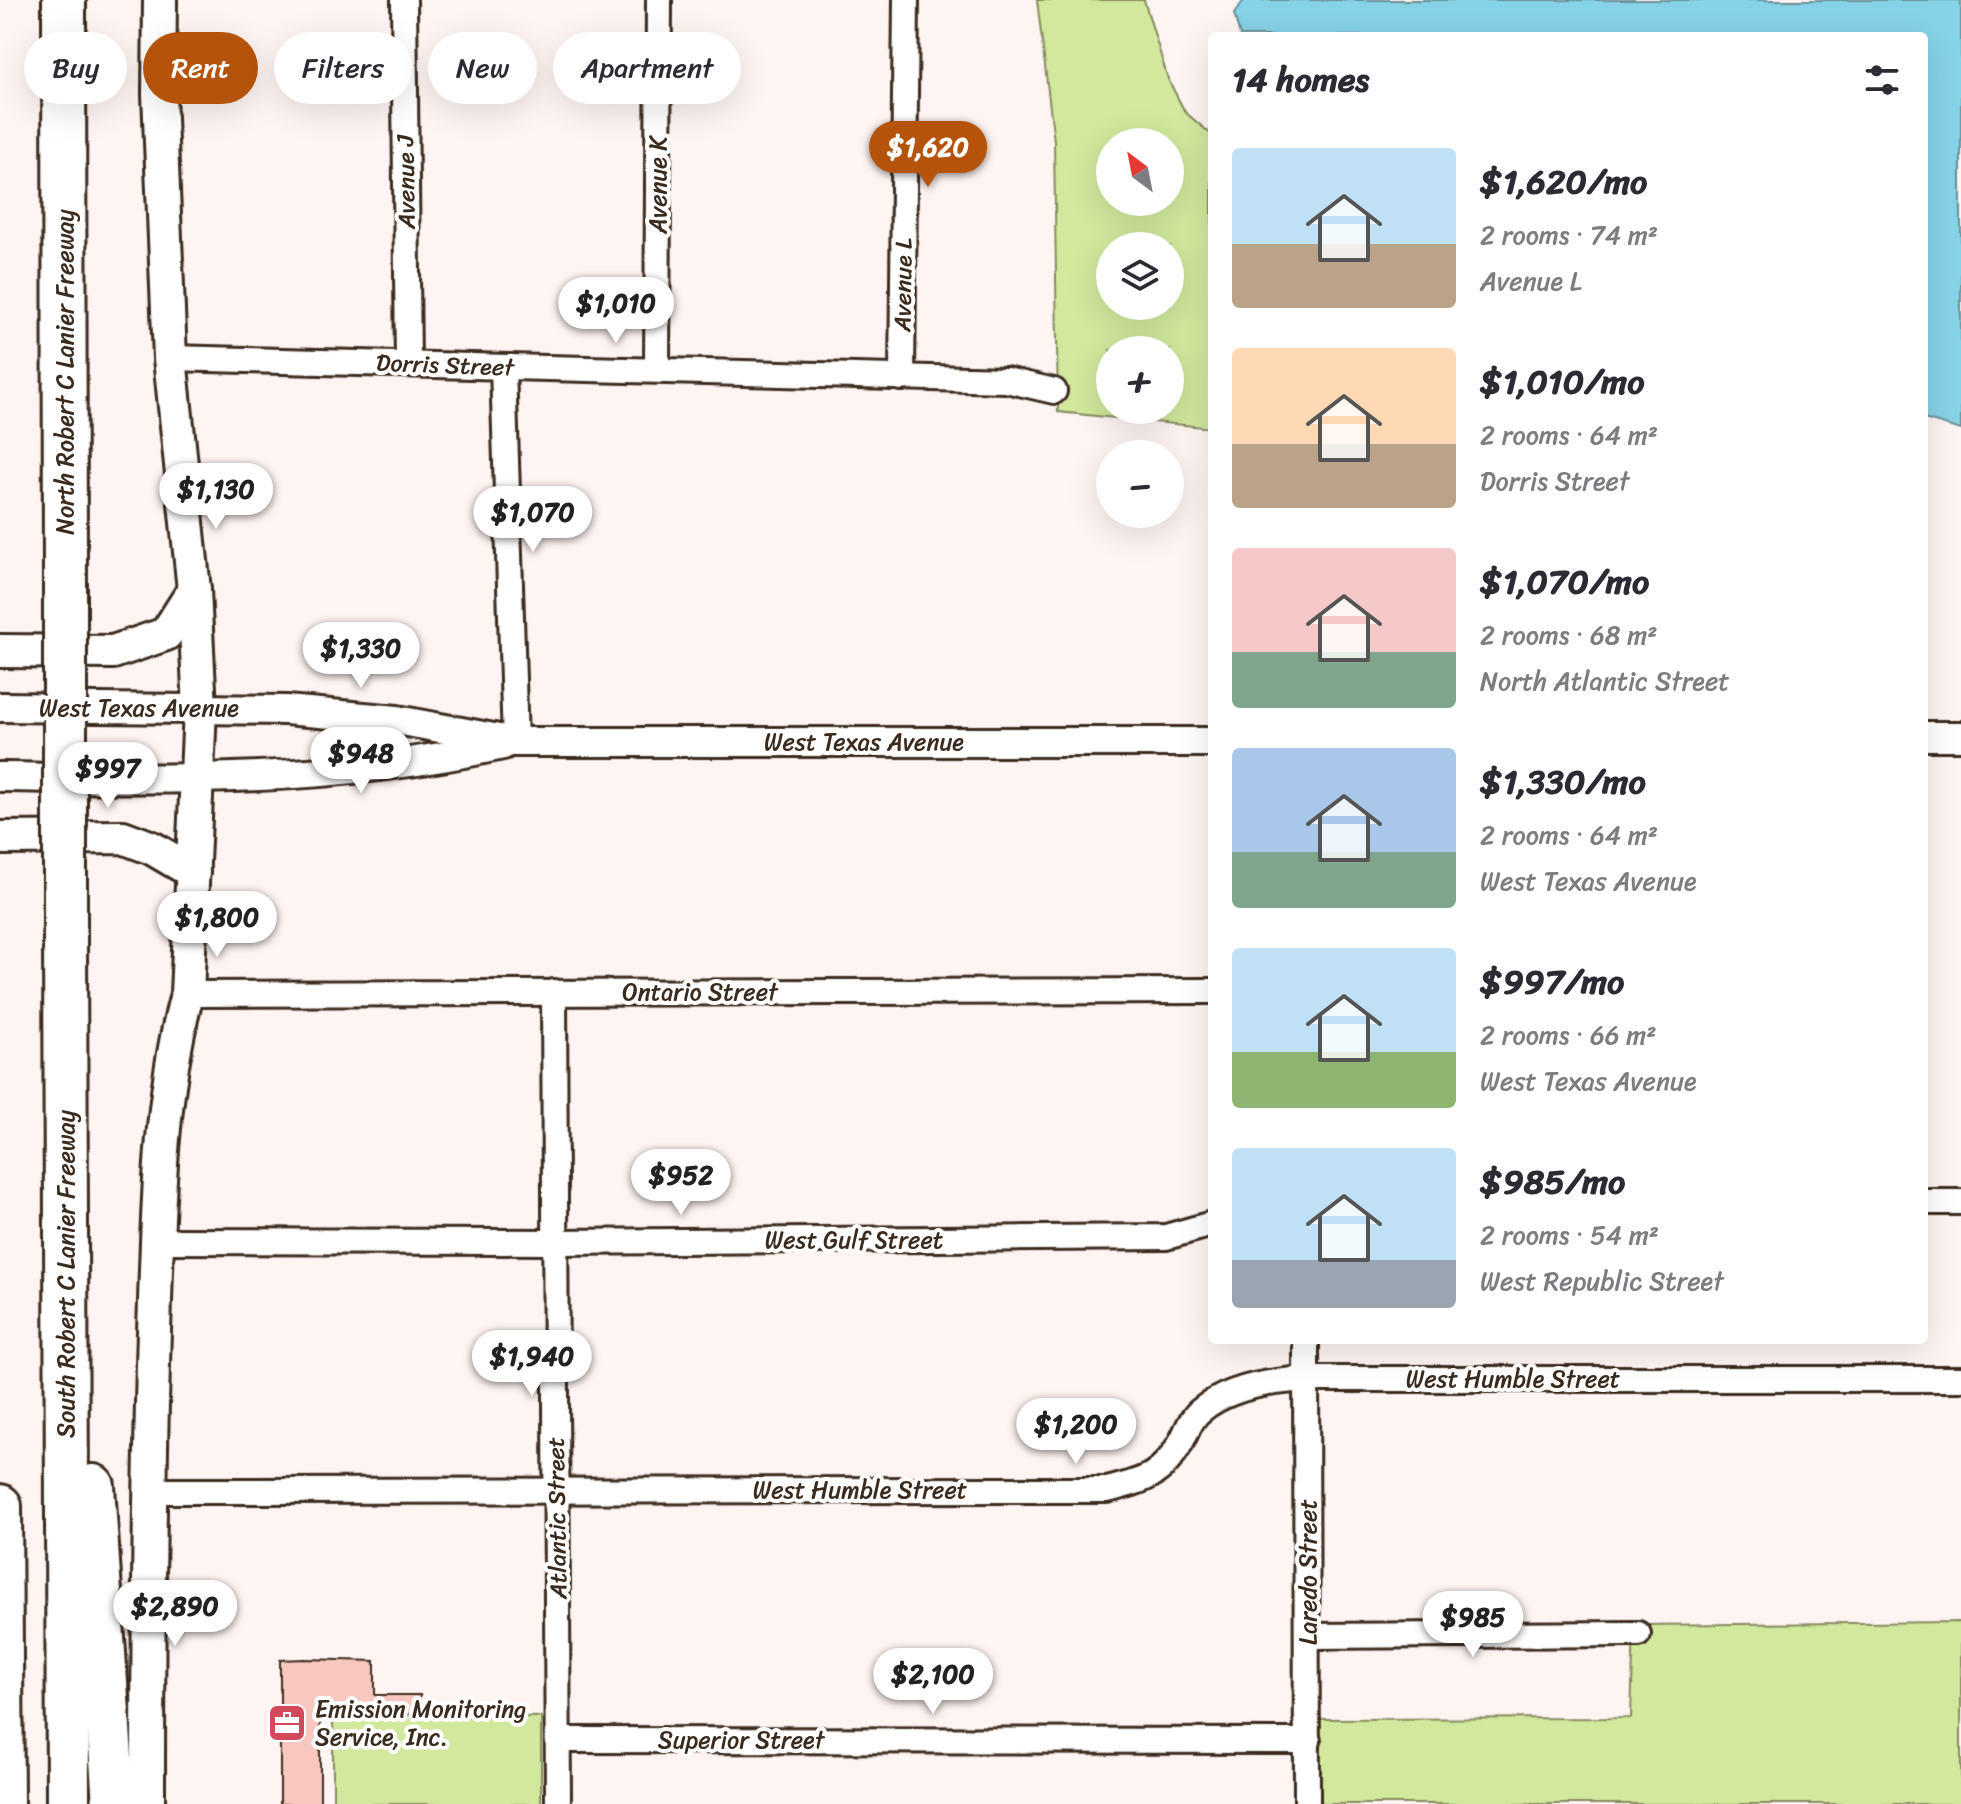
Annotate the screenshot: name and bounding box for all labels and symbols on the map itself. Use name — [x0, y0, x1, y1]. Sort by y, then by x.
pin: $1,620 — [863, 121, 993, 189]
north arrow — [1096, 128, 1184, 216]
street label: Avenue J — [384, 134, 428, 230]
street label: Avenue K — [637, 135, 679, 235]
street label: North Robert C Lanier Freeway — [44, 209, 86, 535]
street label: Avenue L — [881, 238, 925, 333]
pin: $1,010 — [551, 277, 681, 345]
street label: Dorris Street — [375, 342, 516, 388]
pin: $1,130 — [151, 463, 281, 531]
pin: $1,070 — [468, 486, 598, 554]
pin: $1,330 — [296, 622, 426, 690]
street label: West Texas Avenue — [39, 687, 239, 729]
street label: West Texas Avenue — [764, 721, 964, 763]
pin: $948 — [314, 727, 408, 795]
pin: $997 — [61, 742, 155, 810]
pin: $1,800 — [152, 891, 282, 959]
street label: Ontario Street — [622, 971, 779, 1013]
street label: South Robert C Lanier Freeway — [45, 1109, 87, 1438]
pin: $952 — [634, 1149, 728, 1217]
street label: West Gulf Street — [765, 1219, 943, 1261]
pin: $1,940 — [467, 1330, 597, 1398]
street label: West Humble Street — [1406, 1358, 1620, 1400]
pin: $1,200 — [1011, 1398, 1141, 1466]
street label: Atlantic Street — [535, 1436, 579, 1601]
street label: West Humble Street — [753, 1469, 967, 1511]
street label: Laredo Street — [1287, 1499, 1329, 1645]
pin: $2,890 — [110, 1580, 240, 1648]
pin: $985 — [1426, 1591, 1520, 1659]
pin: $2,100 — [868, 1648, 998, 1716]
place label: Emission Monitoring Service, Inc. — [315, 1688, 526, 1758]
office icon: Emission Monitoring Service, Inc. — [266, 1702, 308, 1744]
street label: Superior Street — [658, 1719, 826, 1761]

